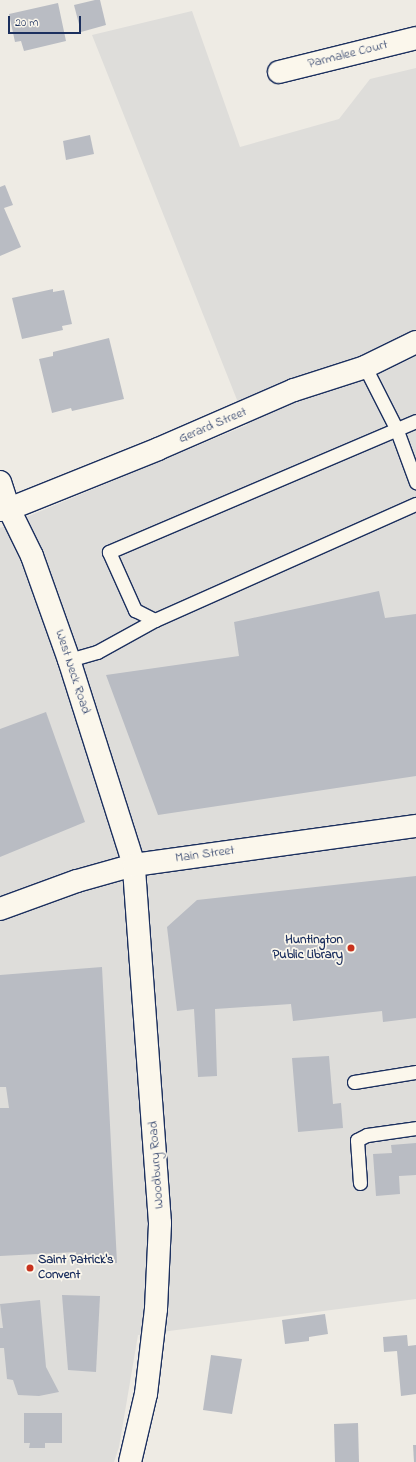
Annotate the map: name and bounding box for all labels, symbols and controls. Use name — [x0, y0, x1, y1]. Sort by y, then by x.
scale bar — [10, 8, 83, 34]
text: 20 m — [15, 14, 38, 32]
street label: Parmalee Court — [306, 38, 390, 72]
street label: Gerard Street — [177, 405, 249, 447]
street label: West Neck Road — [51, 628, 93, 716]
street label: Main Street — [174, 843, 236, 867]
place label: Huntington Public Library — [273, 933, 343, 964]
marker: Huntington Public Library — [346, 943, 356, 953]
street label: Woodbury Road — [146, 1121, 168, 1209]
place label: Saint Patrick's Convent — [38, 1253, 114, 1284]
marker: Saint Patrick's Convent — [25, 1263, 35, 1273]

